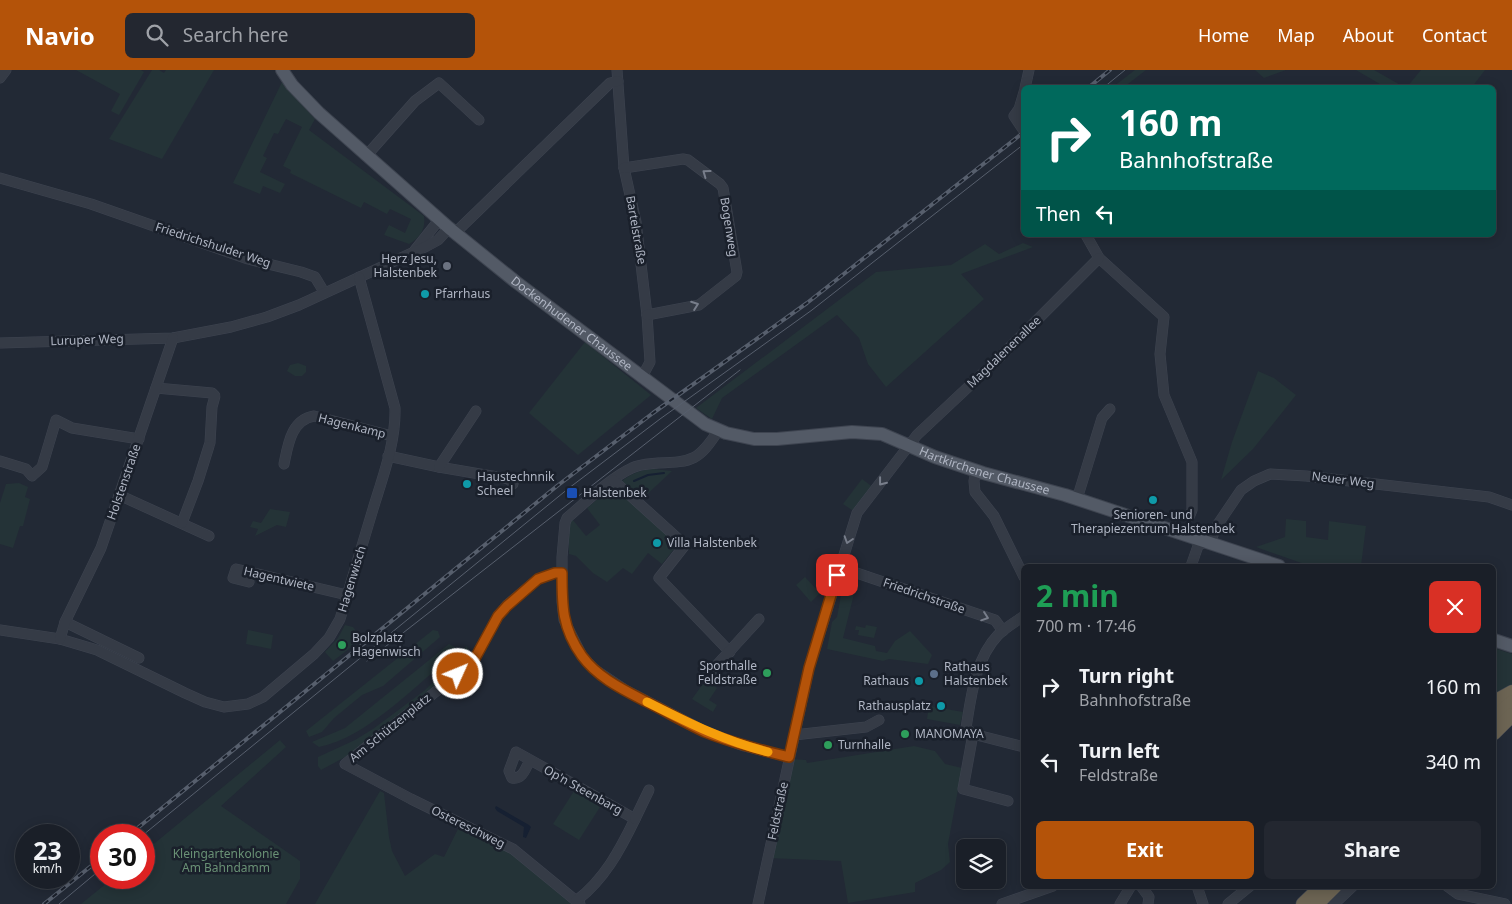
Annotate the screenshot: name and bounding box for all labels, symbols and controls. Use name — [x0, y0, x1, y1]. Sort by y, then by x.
search box — [125, 13, 475, 58]
text: Navio — [25, 19, 95, 52]
icon: search — [143, 21, 171, 49]
text: Search here — [183, 22, 289, 48]
text: Home — [1198, 23, 1249, 47]
text: Map — [1277, 23, 1315, 47]
text: About — [1343, 23, 1394, 47]
text: Contact — [1422, 23, 1487, 47]
text: 160 m — [1119, 99, 1222, 146]
icon: right — [1036, 105, 1101, 170]
text: Bahnhofstraße — [1119, 144, 1273, 174]
one-way arrow — [703, 171, 712, 179]
street label: Bartelstraße — [622, 194, 651, 266]
street label: Bogenweg — [716, 196, 743, 258]
icon: left — [1091, 200, 1119, 228]
text: Then — [1036, 201, 1081, 227]
street label: Friedrichshulder Weg — [153, 218, 273, 271]
place label: Herz Jesu, Halstenbek — [373, 250, 438, 281]
marker: Herz Jesu, Halstenbek — [441, 260, 453, 272]
street label: Dockenhudener Chaussee — [507, 272, 636, 375]
place label: Pfarrhaus — [435, 285, 491, 302]
marker: Pfarrhaus — [419, 288, 431, 300]
one-way arrow — [690, 301, 699, 311]
street label: Magdalenenallee — [963, 312, 1045, 391]
street label: Luruper Weg — [50, 330, 124, 349]
street label: Hagenkamp — [317, 409, 388, 442]
street label: Holstenstraße — [103, 441, 145, 522]
street label: Hartkirchener Chaussee — [917, 442, 1052, 499]
street label: Neuer Weg — [1311, 467, 1375, 492]
place label: Haustechnnik Scheel — [477, 468, 555, 499]
one-way arrow — [879, 476, 887, 485]
marker: Haustechnnik Scheel — [461, 478, 473, 490]
place label: Halstenbek — [583, 484, 647, 501]
marker: Halstenbek — [565, 486, 579, 500]
marker: Senioren- und Therapiezentrum Halstenbek — [1147, 494, 1159, 506]
place label: Senioren- und Therapiezentrum Halstenbek — [1071, 506, 1236, 537]
place label: Villa Halstenbek — [667, 534, 757, 551]
one-way arrow — [844, 535, 854, 544]
marker: Villa Halstenbek — [651, 537, 663, 549]
street label: Hagenwisch — [333, 544, 370, 614]
pin — [816, 554, 858, 596]
icon: arrive — [823, 561, 851, 589]
street label: Hagentwiete — [242, 562, 316, 595]
street label: Friedrichstraße — [881, 574, 968, 618]
text: 2 min — [1036, 575, 1119, 616]
button: close — [1429, 581, 1481, 633]
one-way arrow — [980, 611, 988, 621]
text: 700 m · 17:46 — [1036, 615, 1136, 637]
place label: Bolzplatz Hagenwisch — [352, 629, 421, 660]
marker: Bolzplatz Hagenwisch — [336, 639, 348, 651]
position arrow — [431, 647, 483, 699]
place label: Sporthalle Feldstraße — [698, 657, 757, 688]
place label: Rathaus Halstenbek — [944, 658, 1008, 689]
text: Turn right — [1079, 663, 1174, 689]
marker: Sporthalle Feldstraße — [761, 667, 773, 679]
marker: Rathaus Halstenbek — [928, 668, 940, 680]
place label: Rathaus — [863, 672, 909, 689]
icon: right — [1036, 673, 1064, 701]
text: 160 m — [1426, 674, 1481, 700]
marker: Rathaus — [913, 675, 925, 687]
street label: Am Schützenplatz — [345, 689, 434, 766]
text: Bahnhofstraße — [1079, 689, 1191, 711]
place label: Rathausplatz — [858, 697, 931, 714]
marker: Rathausplatz — [935, 700, 947, 712]
place label: MANOMAYA — [915, 725, 984, 742]
marker: MANOMAYA — [899, 728, 911, 740]
place label: Turnhalle — [838, 736, 891, 753]
text: Turn left — [1079, 738, 1160, 764]
marker: Turnhalle — [822, 739, 834, 751]
icon: left — [1036, 748, 1064, 776]
text: 340 m — [1426, 749, 1481, 775]
street label: Op'n Steenbarg — [541, 761, 626, 818]
text: Feldstraße — [1079, 764, 1158, 786]
street label: Feldstraße — [763, 780, 792, 842]
street label: Ostereschweg — [428, 801, 508, 852]
button: Exit — [1036, 821, 1254, 879]
button: Share — [1264, 821, 1481, 879]
speed limit sign: 30 — [90, 824, 155, 889]
text: 23 — [33, 833, 62, 867]
map controls — [956, 839, 1006, 889]
button: layers — [956, 839, 1006, 889]
park label: Kleingartenkolonie Am Bahndamm — [173, 845, 280, 876]
text: km/h — [33, 860, 62, 877]

